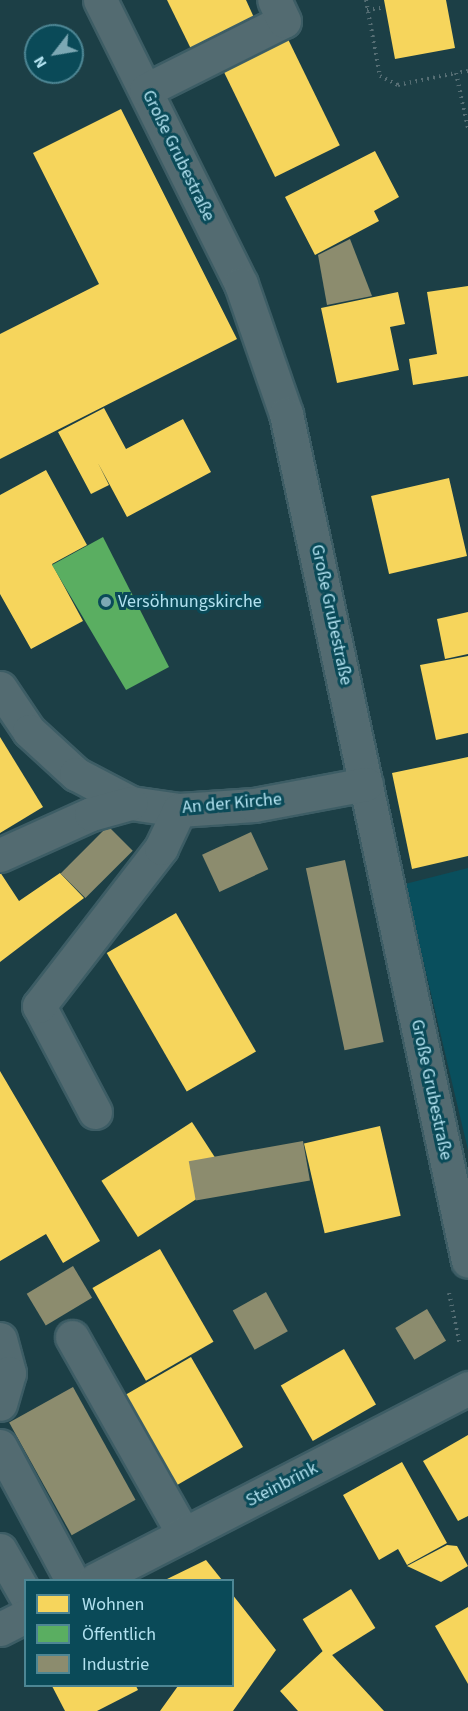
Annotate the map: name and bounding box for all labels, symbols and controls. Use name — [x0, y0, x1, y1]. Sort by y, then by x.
north arrow — [24, 24, 84, 84]
text: N — [28, 52, 52, 72]
street label: Große Grubestraße — [137, 87, 219, 225]
street label: Große Grubestraße — [306, 543, 356, 687]
place label: Versöhnungskirche — [118, 591, 262, 613]
marker: Versöhnungskirche — [99, 595, 113, 609]
street label: An der Kirche — [181, 789, 283, 819]
street label: Große Grubestraße — [406, 1018, 456, 1162]
street label: Steinbrink — [243, 1458, 321, 1512]
legend — [24, 1579, 234, 1687]
text: Wohnen — [82, 1592, 144, 1617]
text: Öffentlich — [82, 1622, 156, 1647]
text: Industrie — [82, 1652, 149, 1677]

